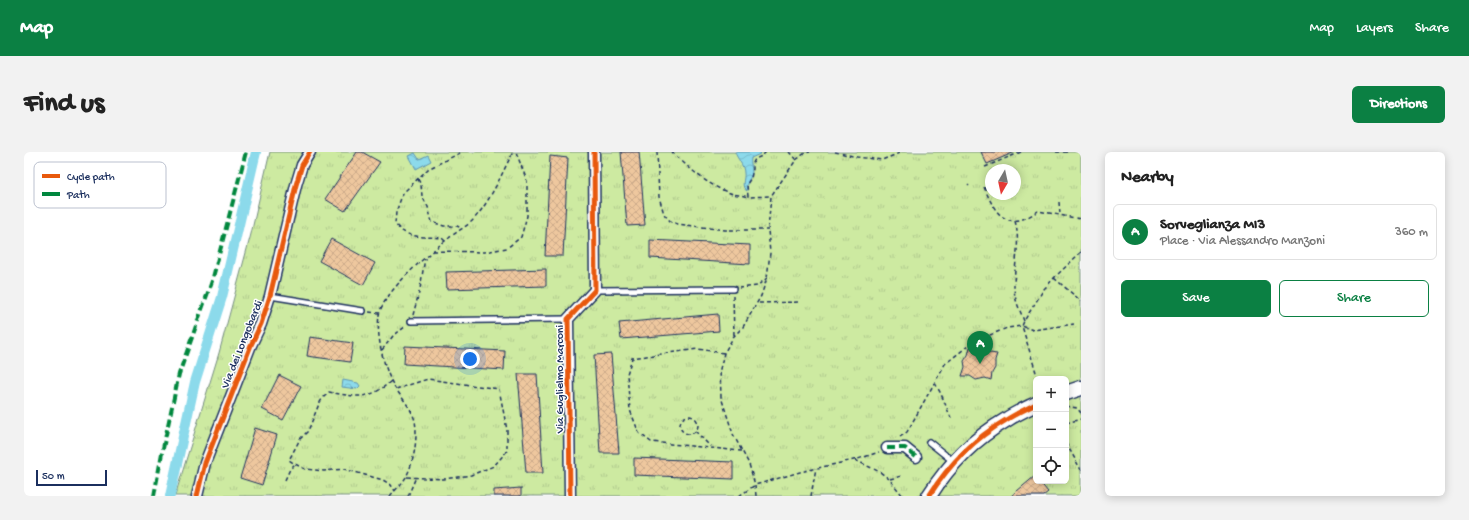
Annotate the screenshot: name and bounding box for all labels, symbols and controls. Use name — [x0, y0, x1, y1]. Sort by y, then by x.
text: Map — [20, 17, 53, 40]
text: Map — [1310, 20, 1334, 37]
text: Layers — [1356, 20, 1393, 37]
text: Share — [1415, 20, 1449, 37]
button: Directions — [1352, 86, 1445, 123]
text: Find us — [24, 88, 104, 121]
legend — [34, 162, 166, 208]
north arrow — [985, 164, 1021, 200]
text: Nearby — [1121, 168, 1174, 188]
text: Cycle path — [67, 172, 115, 184]
text: Path — [66, 190, 90, 202]
text: Sorveglianza MI3 — [1160, 216, 1265, 234]
text: A — [1131, 225, 1139, 240]
text: 360 m — [1395, 225, 1428, 240]
text: Place · Via Alessandro Manzoni — [1160, 234, 1325, 249]
button: Save — [1121, 280, 1271, 317]
button: Share — [1279, 280, 1429, 317]
street label: Via dei Longobardi — [218, 298, 267, 392]
street label: Via Guglielmo Marconi — [554, 324, 568, 434]
pin: A — [967, 331, 993, 364]
your location — [460, 349, 480, 369]
map controls — [1033, 376, 1069, 484]
button: + — [1033, 376, 1069, 412]
button: − — [1033, 412, 1069, 448]
button: locate — [1033, 448, 1069, 484]
scale bar — [36, 468, 107, 487]
text: 50 m — [42, 471, 64, 483]

